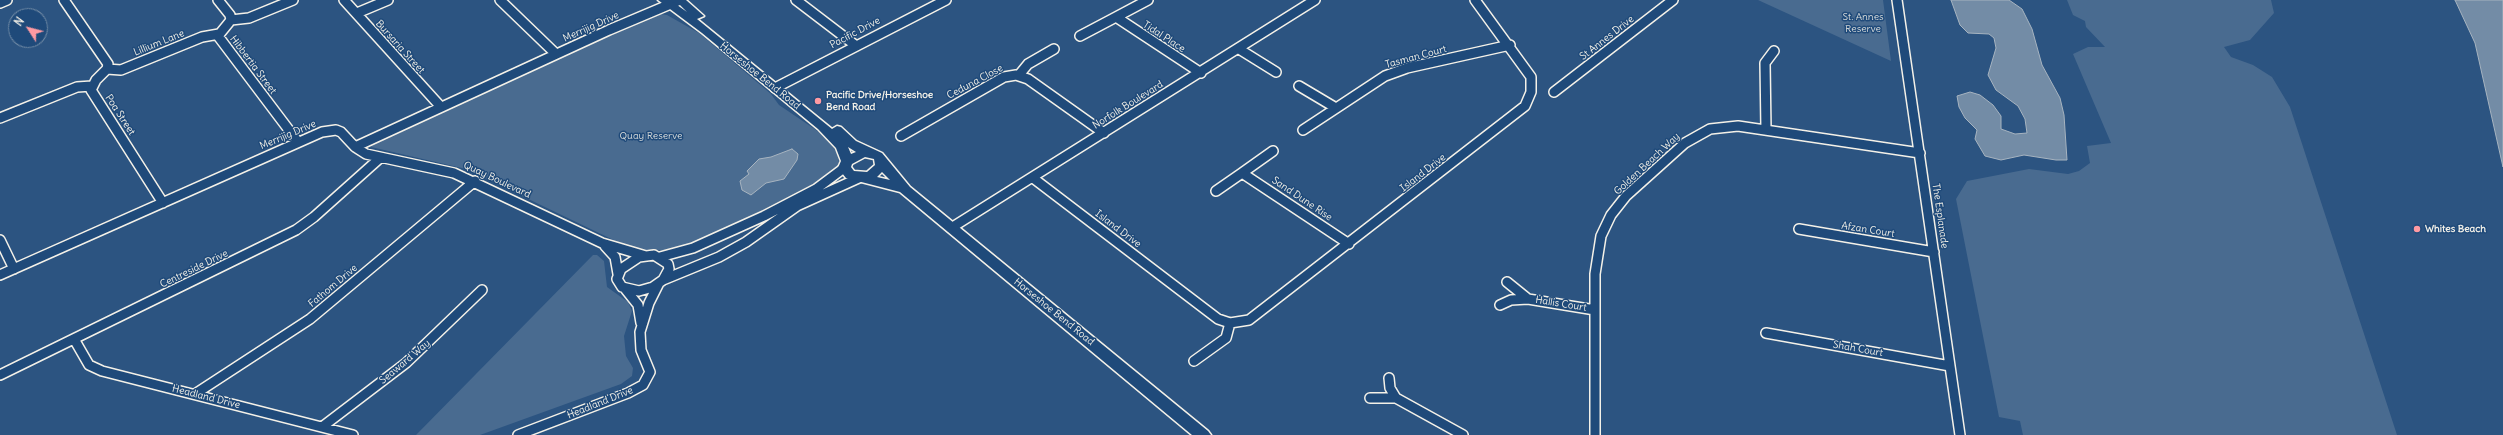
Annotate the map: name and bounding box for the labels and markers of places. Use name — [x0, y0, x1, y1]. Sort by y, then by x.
place label: Pacific Drive/Horseshoe Bend Road — [826, 89, 933, 112]
marker: Pacific Drive/Horseshoe Bend Road — [813, 96, 823, 106]
place label: Whites Beach — [2425, 223, 2486, 235]
marker: Whites Beach — [2412, 224, 2422, 234]

